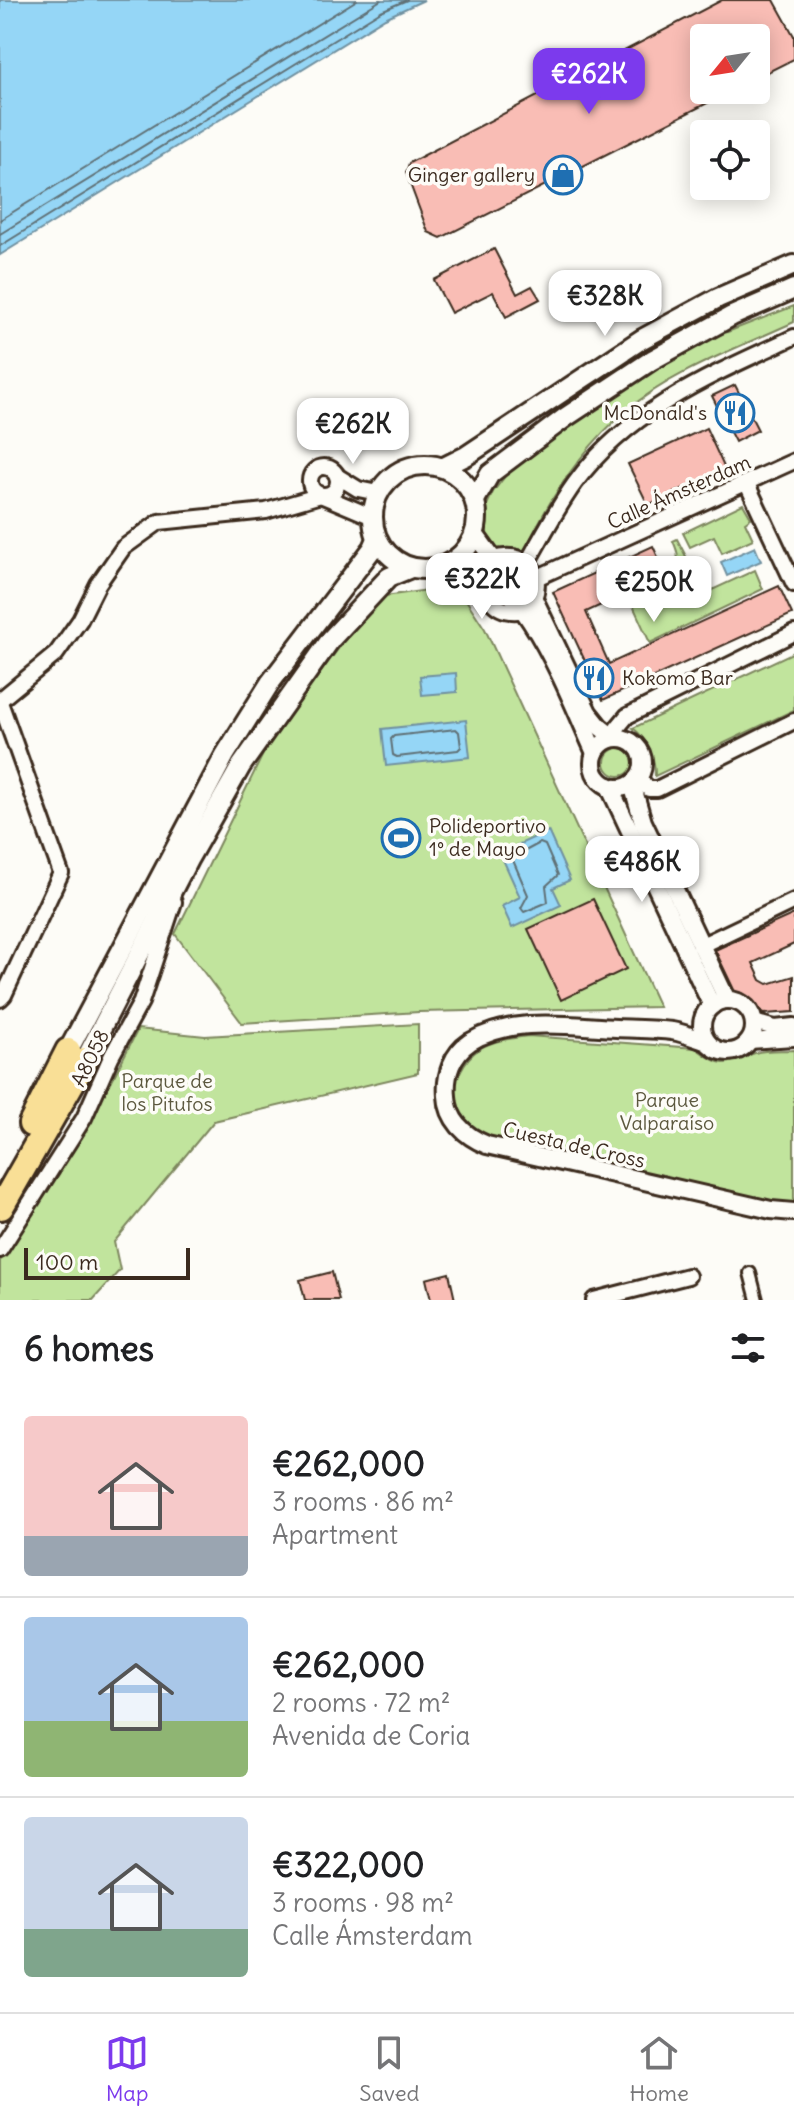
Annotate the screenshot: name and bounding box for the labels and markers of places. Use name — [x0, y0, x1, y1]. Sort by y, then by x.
pin: €262K — [533, 48, 645, 116]
shop icon: Ginger gallery — [542, 154, 584, 196]
place label: Ginger gallery — [408, 162, 535, 187]
pin: €328K — [549, 270, 661, 338]
restaurant icon: McDonald's — [714, 392, 756, 434]
pin: €262K — [297, 398, 409, 466]
place label: McDonald's — [603, 400, 707, 425]
pin: €322K — [426, 553, 538, 621]
pin: €250K — [598, 556, 710, 624]
restaurant icon: Kokomo Bar — [573, 657, 615, 699]
place label: Kokomo Bar — [622, 665, 733, 690]
place label: Polideportivo 1º de Mayo — [429, 813, 546, 861]
sports icon: Polideportivo 1º de Mayo — [380, 817, 422, 859]
pin: €486K — [586, 836, 698, 904]

